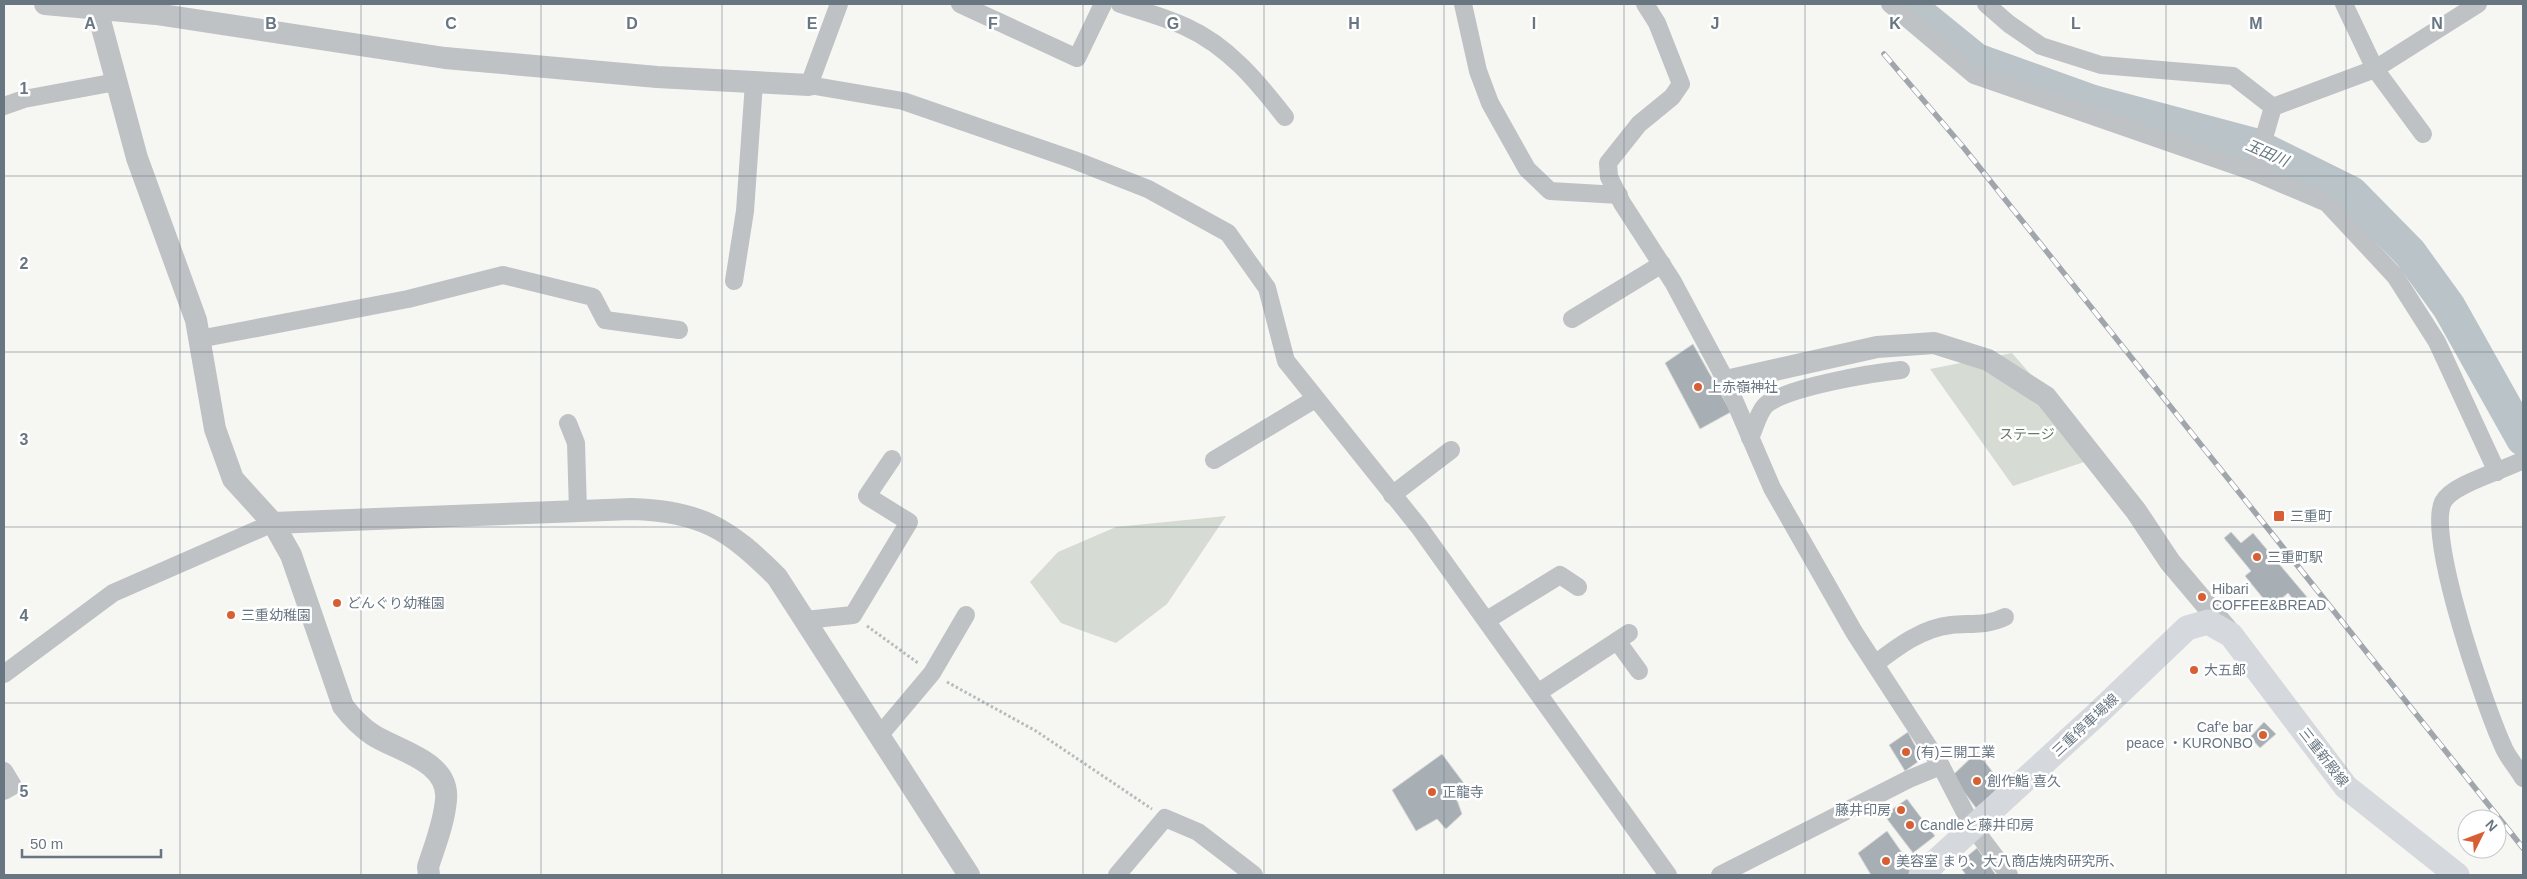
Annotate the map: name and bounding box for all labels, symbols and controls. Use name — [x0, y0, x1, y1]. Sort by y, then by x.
text: A — [84, 15, 96, 32]
text: B — [265, 15, 277, 32]
text: C — [445, 15, 457, 32]
text: D — [626, 15, 638, 32]
text: E — [807, 15, 818, 32]
text: F — [988, 15, 998, 32]
text: G — [1167, 15, 1179, 32]
text: H — [1348, 15, 1360, 32]
text: I — [1532, 15, 1536, 32]
text: J — [1711, 15, 1719, 32]
text: K — [1889, 15, 1901, 32]
text: L — [2071, 15, 2081, 32]
text: M — [2249, 15, 2263, 32]
text: N — [2431, 15, 2443, 32]
text: 1 — [20, 80, 29, 97]
water label: 玉田川 — [2243, 136, 2293, 170]
text: 2 — [20, 255, 29, 272]
place label: 上赤嶺神社 — [1708, 379, 1778, 395]
marker: 上赤嶺神社 — [1692, 381, 1704, 393]
park label: ステージ — [1999, 426, 2055, 442]
text: 3 — [20, 431, 29, 448]
place label: 三重町 — [2290, 508, 2332, 524]
marker: 三重町 — [2272, 509, 2286, 523]
place label: 三重町駅 — [2267, 549, 2323, 565]
marker: 三重町駅 — [2251, 551, 2263, 563]
place label: Hibari COFFEE&BREAD — [2212, 581, 2326, 613]
marker: Hibari COFFEE&BREAD — [2196, 591, 2208, 603]
place label: どんぐり幼稚園 — [347, 595, 445, 611]
marker: どんぐり幼稚園 — [331, 597, 343, 609]
text: 4 — [20, 607, 29, 624]
place label: 三重幼稚園 — [241, 607, 311, 623]
marker: 三重幼稚園 — [225, 609, 237, 621]
place label: 大五郎 — [2204, 662, 2246, 678]
marker: 大五郎 — [2188, 664, 2200, 676]
street label: 三重停車場線 — [2049, 691, 2121, 759]
place label: Caf'e bar peace ・KURONBO — [2126, 719, 2253, 751]
street label: 三重新殿線 — [2296, 724, 2352, 790]
marker: Caf'e bar peace ・KURONBO — [2257, 729, 2269, 741]
place label: (有)三開工業 — [1916, 744, 1995, 760]
marker: (有)三開工業 — [1900, 746, 1912, 758]
place label: 創作鮨 喜久 — [1987, 773, 2061, 789]
marker: 創作鮨 喜久 — [1971, 775, 1983, 787]
text: 5 — [20, 783, 29, 800]
place label: 正龍寺 — [1442, 784, 1484, 800]
marker: 正龍寺 — [1426, 786, 1438, 798]
place label: 藤井印房 — [1835, 802, 1891, 818]
marker: 藤井印房 — [1895, 804, 1907, 816]
north arrow — [2457, 809, 2507, 859]
text: N — [2482, 816, 2501, 834]
place label: Candleと藤井印房 — [1920, 817, 2034, 833]
marker: Candleと藤井印房 — [1904, 819, 1916, 831]
scale bar — [22, 826, 161, 858]
text: 50 m — [30, 835, 63, 852]
place label: 美容室 まり、大八商店焼肉研究所、 — [1896, 853, 2123, 869]
marker: 美容室 まり、大八商店焼肉研究所、 — [1880, 855, 1892, 867]

